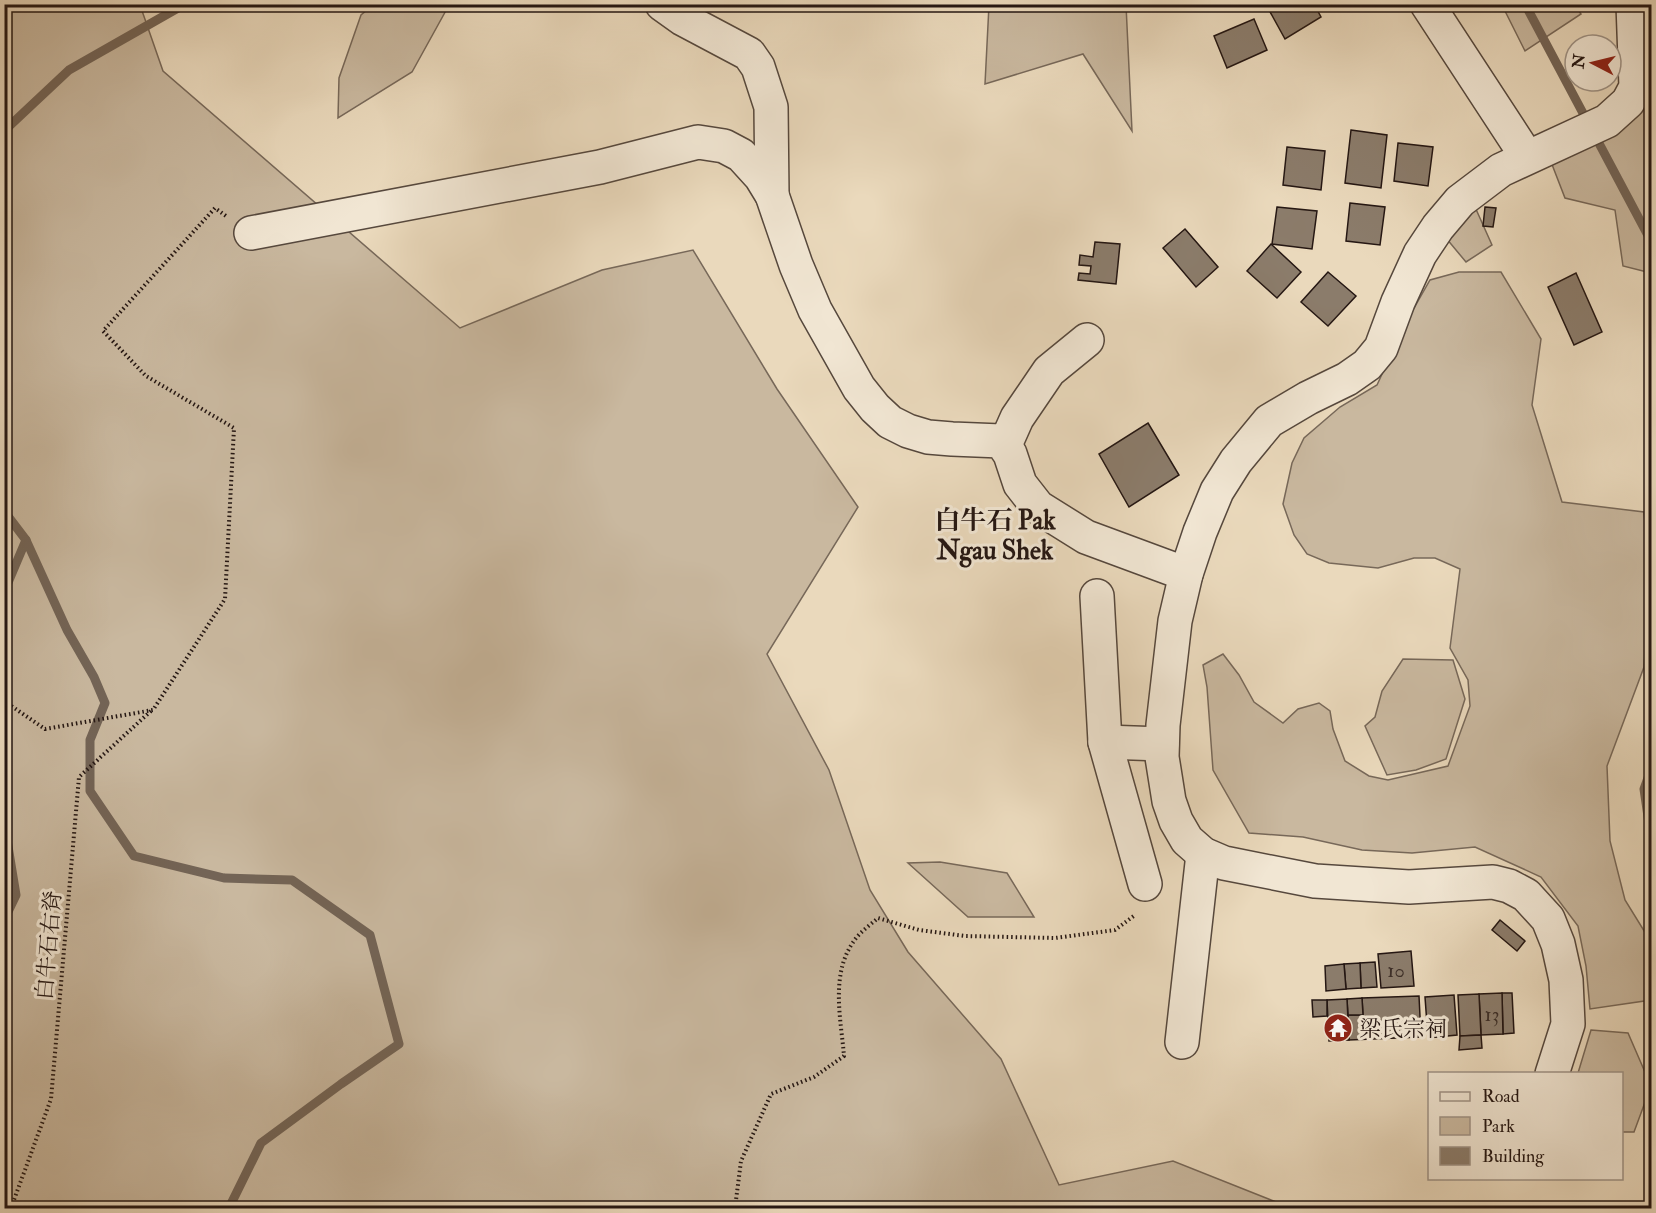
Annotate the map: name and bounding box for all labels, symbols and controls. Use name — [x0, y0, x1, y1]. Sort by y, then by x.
north arrow — [1563, 33, 1623, 93]
text: N — [1568, 52, 1590, 71]
district label: 白牛石 Pak Ngau Shek — [934, 505, 1056, 568]
street label: 白牛石右脊 — [30, 889, 68, 1001]
house number: 10 — [1387, 958, 1405, 983]
house number: 13 — [1485, 1002, 1499, 1027]
temple icon: 梁氏宗祠 — [1322, 1012, 1354, 1044]
place label: 梁氏宗祠 — [1359, 1015, 1447, 1043]
legend — [1428, 1072, 1623, 1180]
text: Road — [1482, 1085, 1520, 1108]
text: Park — [1482, 1115, 1515, 1138]
text: Building — [1482, 1145, 1545, 1168]

